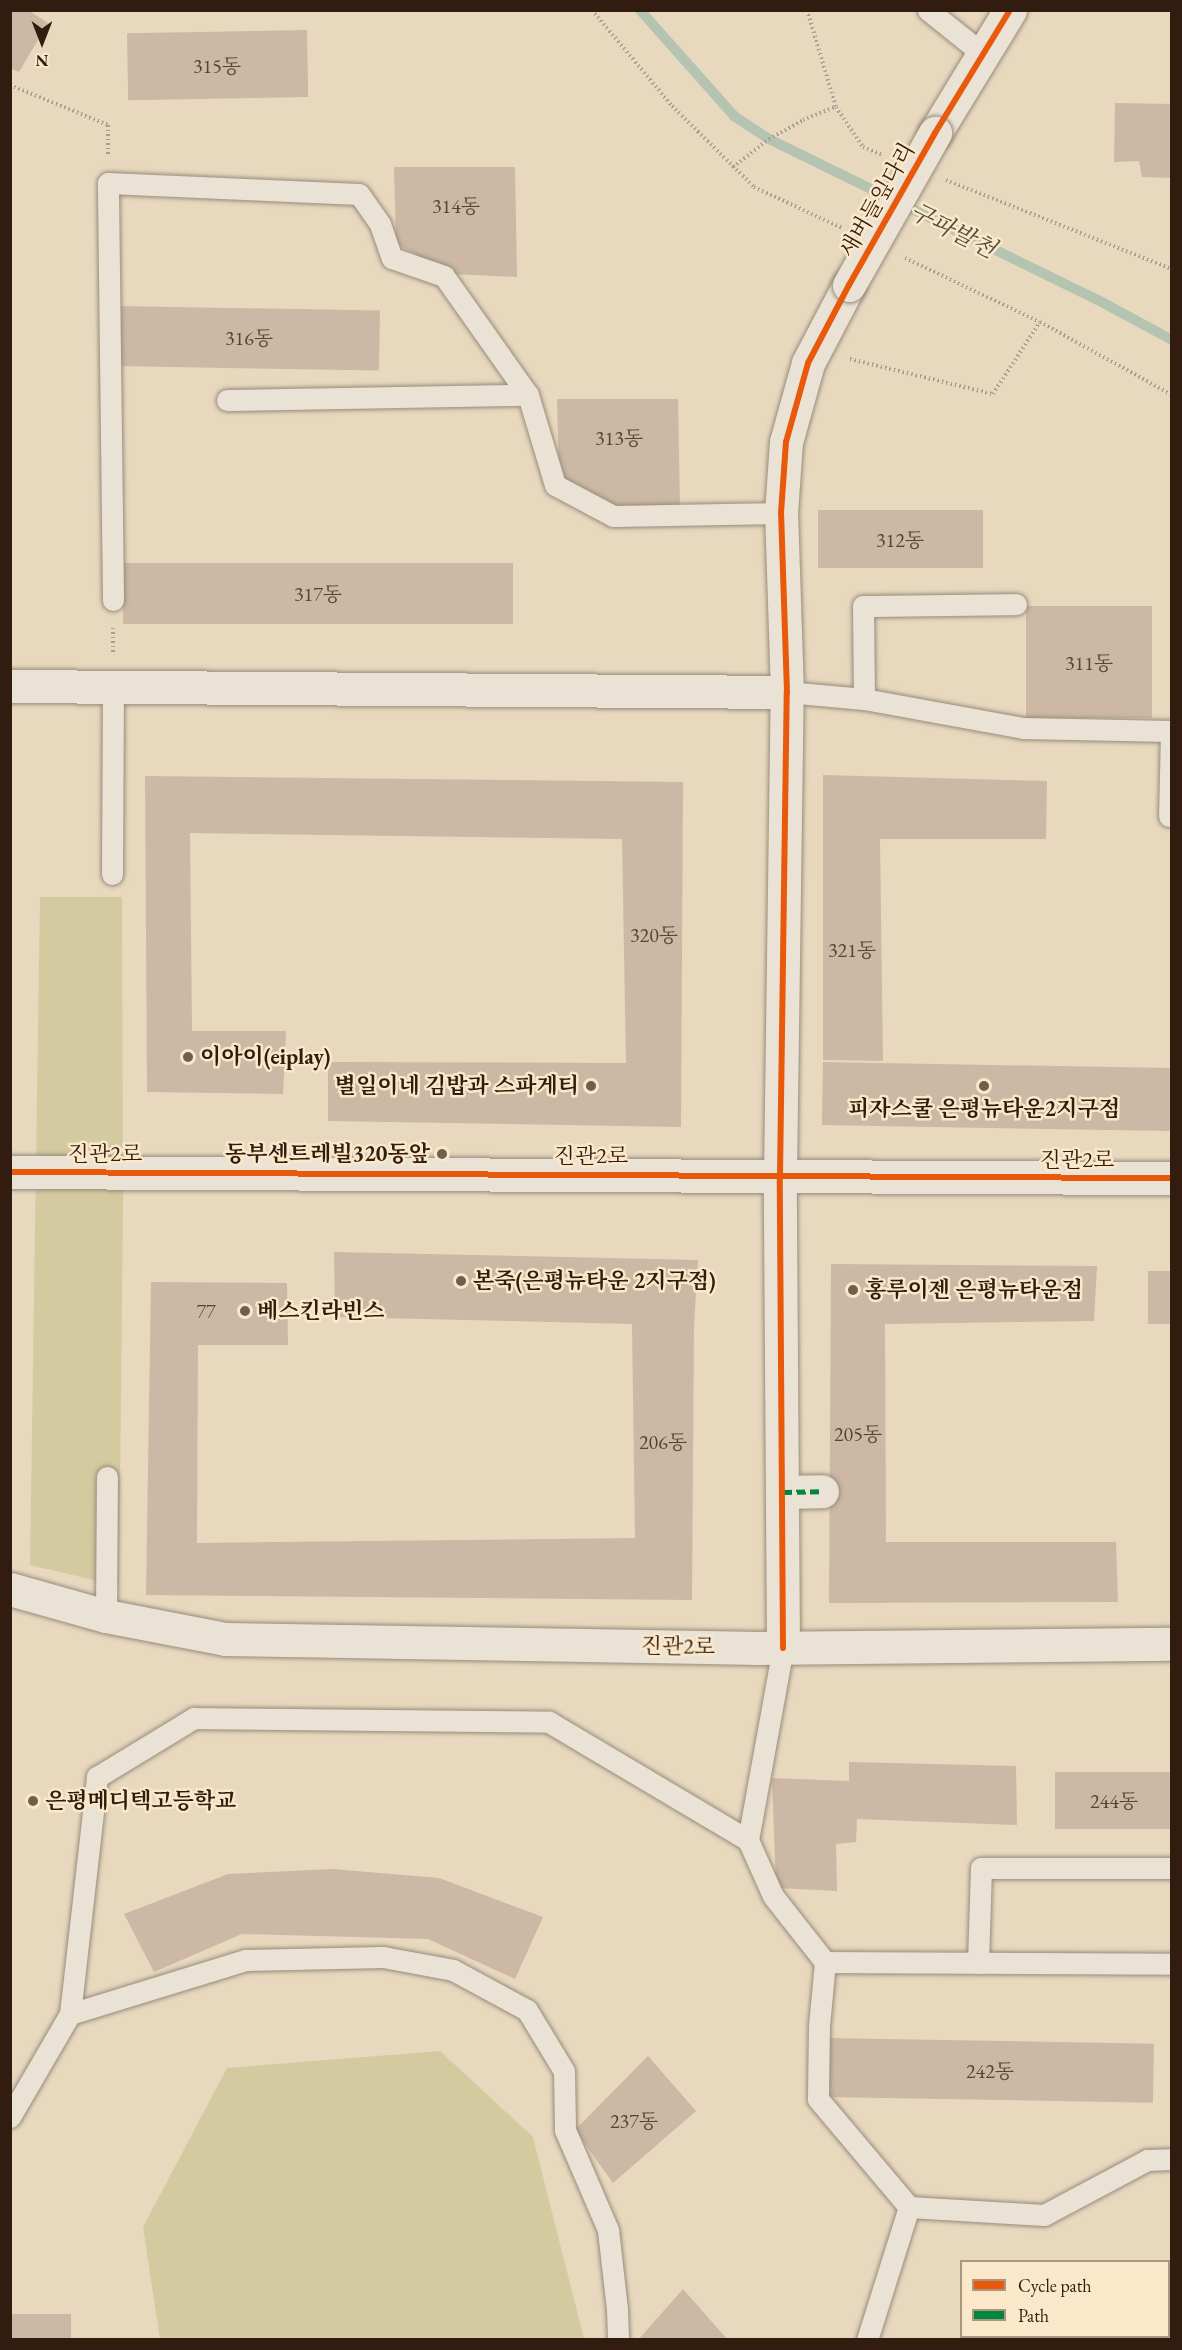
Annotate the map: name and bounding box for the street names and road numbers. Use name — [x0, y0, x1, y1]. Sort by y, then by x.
street label: 새버들잎다리 — [834, 138, 920, 262]
street label: 진관2로 — [68, 1141, 142, 1167]
street label: 진관2로 — [554, 1143, 628, 1169]
street label: 진관2로 — [1040, 1147, 1114, 1173]
street label: 진관2로 — [641, 1632, 715, 1660]

